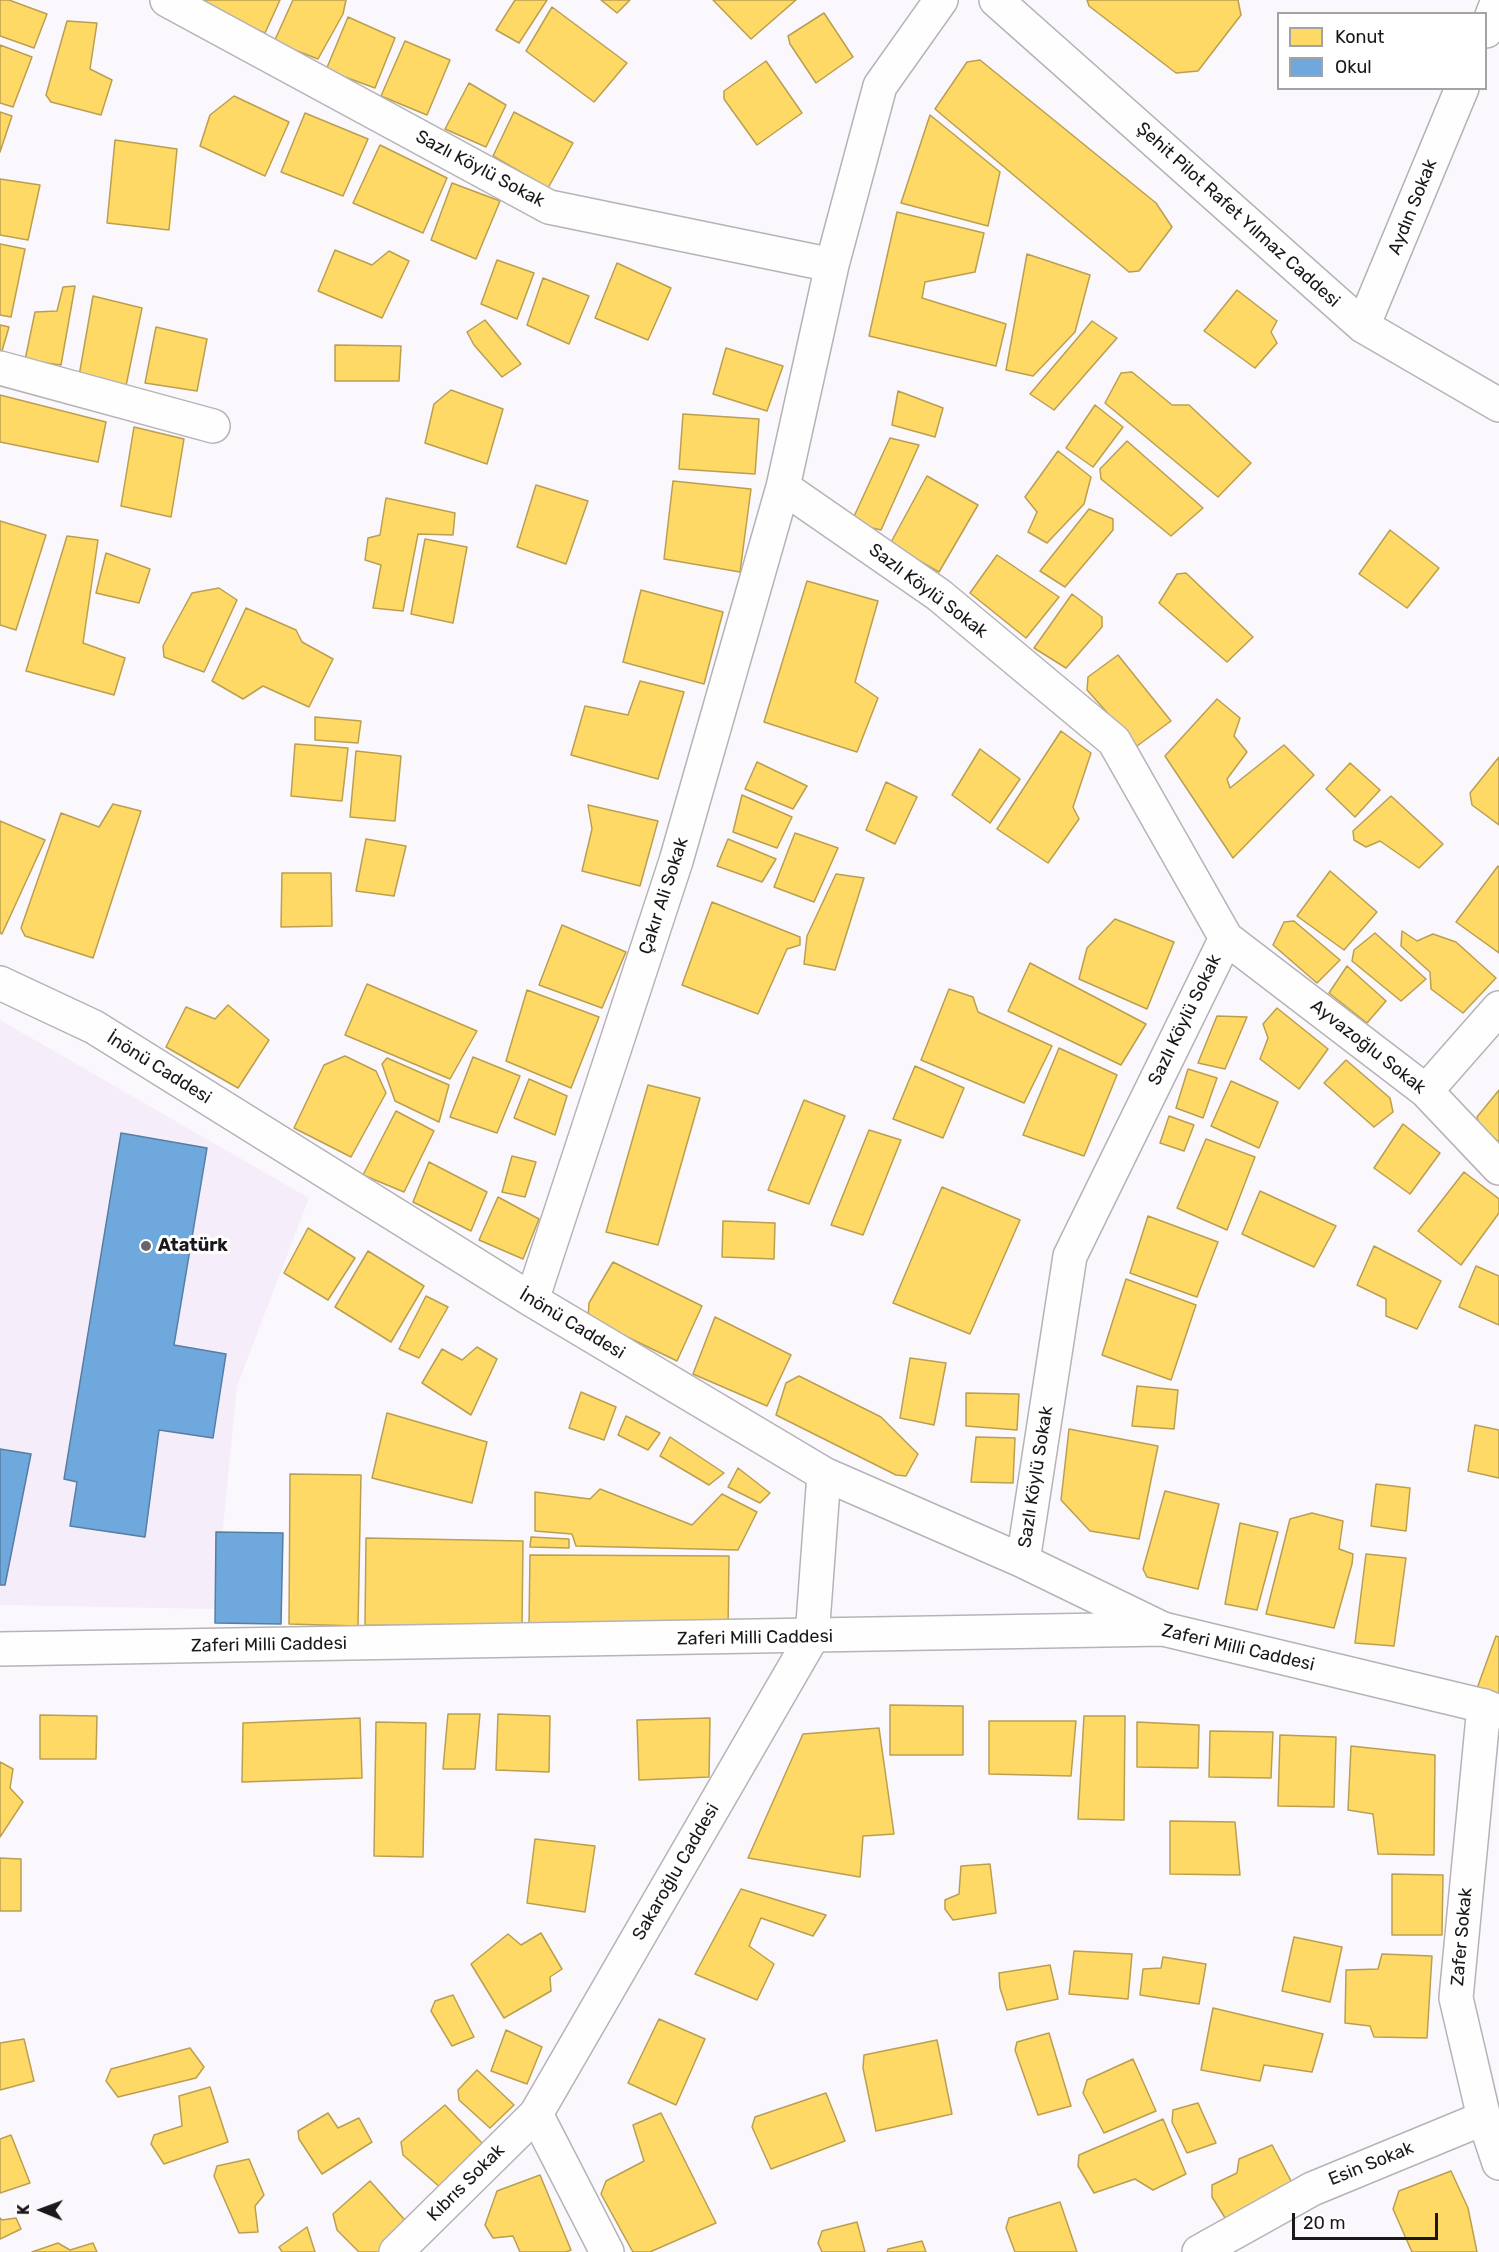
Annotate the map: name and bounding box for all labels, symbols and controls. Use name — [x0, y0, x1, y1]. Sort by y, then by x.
legend — [1277, 12, 1487, 90]
text: Konut — [1335, 26, 1384, 48]
text: Okul — [1335, 56, 1372, 78]
street label: Şehit Pilot Rafet Yılmaz Caddesi — [1132, 118, 1344, 312]
street label: Sazlı Köylü Sokak — [412, 126, 548, 212]
street label: Aydın Sokak — [1384, 156, 1442, 258]
street label: Sazlı Köylü Sokak — [864, 539, 992, 643]
street label: Çakır Ali Sokak — [635, 835, 693, 957]
street label: Sazlı Köylü Sokak — [1144, 951, 1226, 1089]
street label: Ayvazoğlu Sokak — [1306, 995, 1430, 1099]
street label: İnönü Caddesi — [103, 1027, 215, 1109]
place label: Atatürk — [158, 1235, 228, 1257]
marker: Atatürk — [139, 1239, 153, 1253]
street label: İnönü Caddesi — [515, 1284, 629, 1364]
street label: Sazlı Köylü Sokak — [1014, 1405, 1058, 1549]
street label: Zaferi Milli Caddesi — [1159, 1620, 1317, 1676]
street label: Zaferi Milli Caddesi — [677, 1626, 833, 1650]
street label: Zaferi Milli Caddesi — [191, 1633, 347, 1657]
street label: Sakaroğlu Caddesi — [628, 1800, 724, 1944]
street label: Zafer Sokak — [1447, 1887, 1477, 1987]
street label: Esin Sokak — [1325, 2137, 1417, 2191]
street label: Kıbrıs Sokak — [423, 2140, 509, 2226]
north arrow — [12, 2180, 72, 2240]
scale bar — [1295, 2201, 1440, 2239]
text: K — [14, 2204, 33, 2215]
text: 20 m — [1303, 2212, 1345, 2234]

